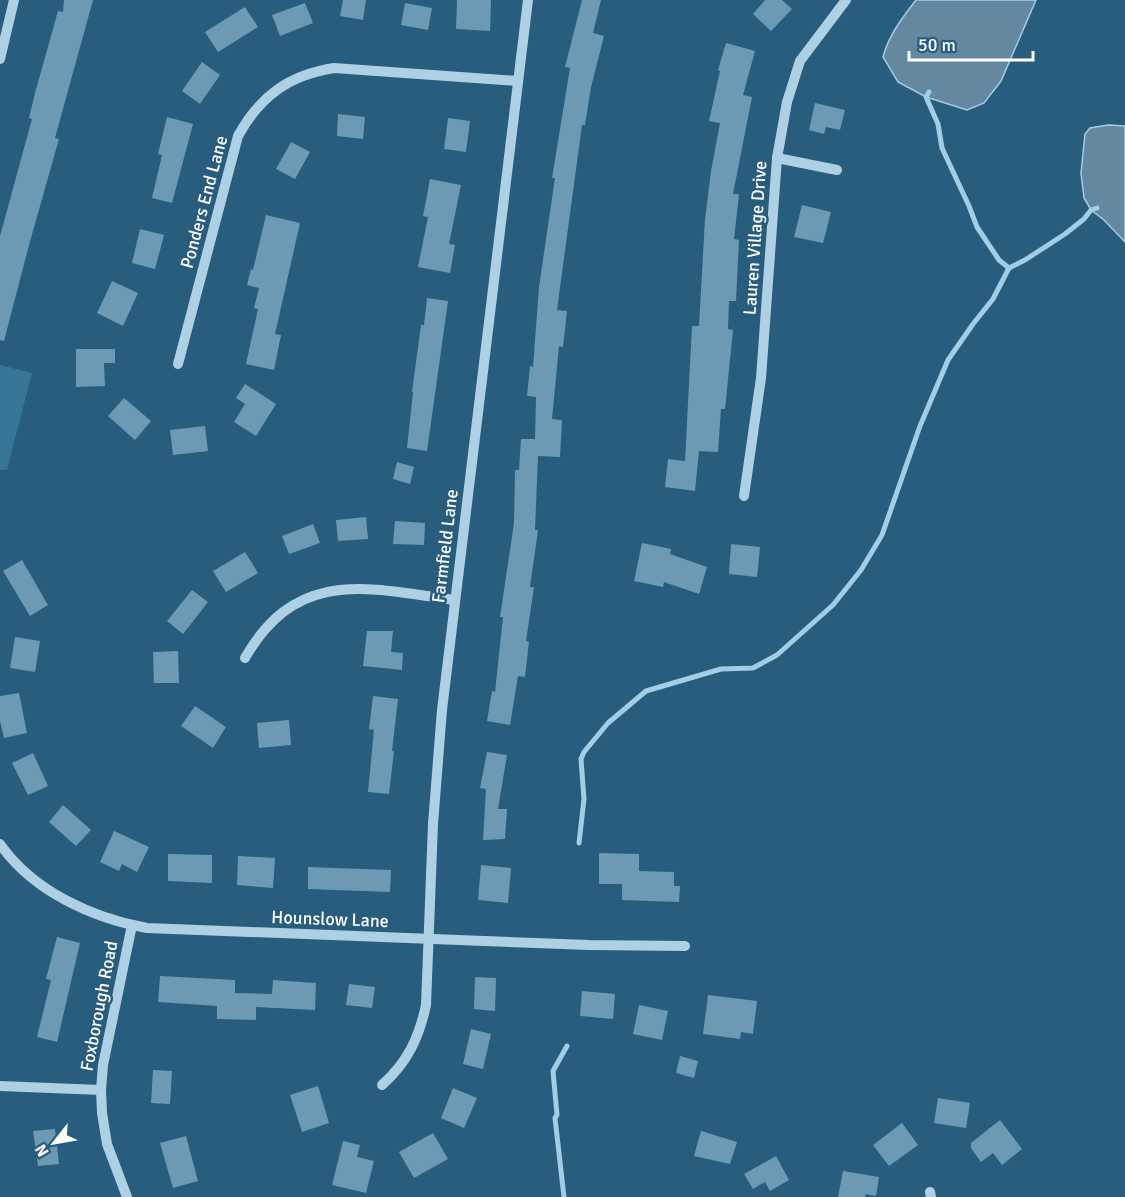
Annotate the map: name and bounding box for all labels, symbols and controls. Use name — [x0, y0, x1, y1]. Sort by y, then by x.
scale bar — [909, 24, 1034, 62]
text: 50 m — [918, 34, 956, 56]
street label: Ponders End Lane — [176, 133, 232, 271]
street label: Lauren Village Drive — [739, 160, 771, 316]
street label: Farmfield Lane — [427, 488, 463, 604]
street label: Hounslow Lane — [271, 906, 389, 932]
street label: Foxborough Road — [76, 939, 122, 1073]
north arrow — [24, 1113, 84, 1173]
text: N — [31, 1140, 53, 1160]

